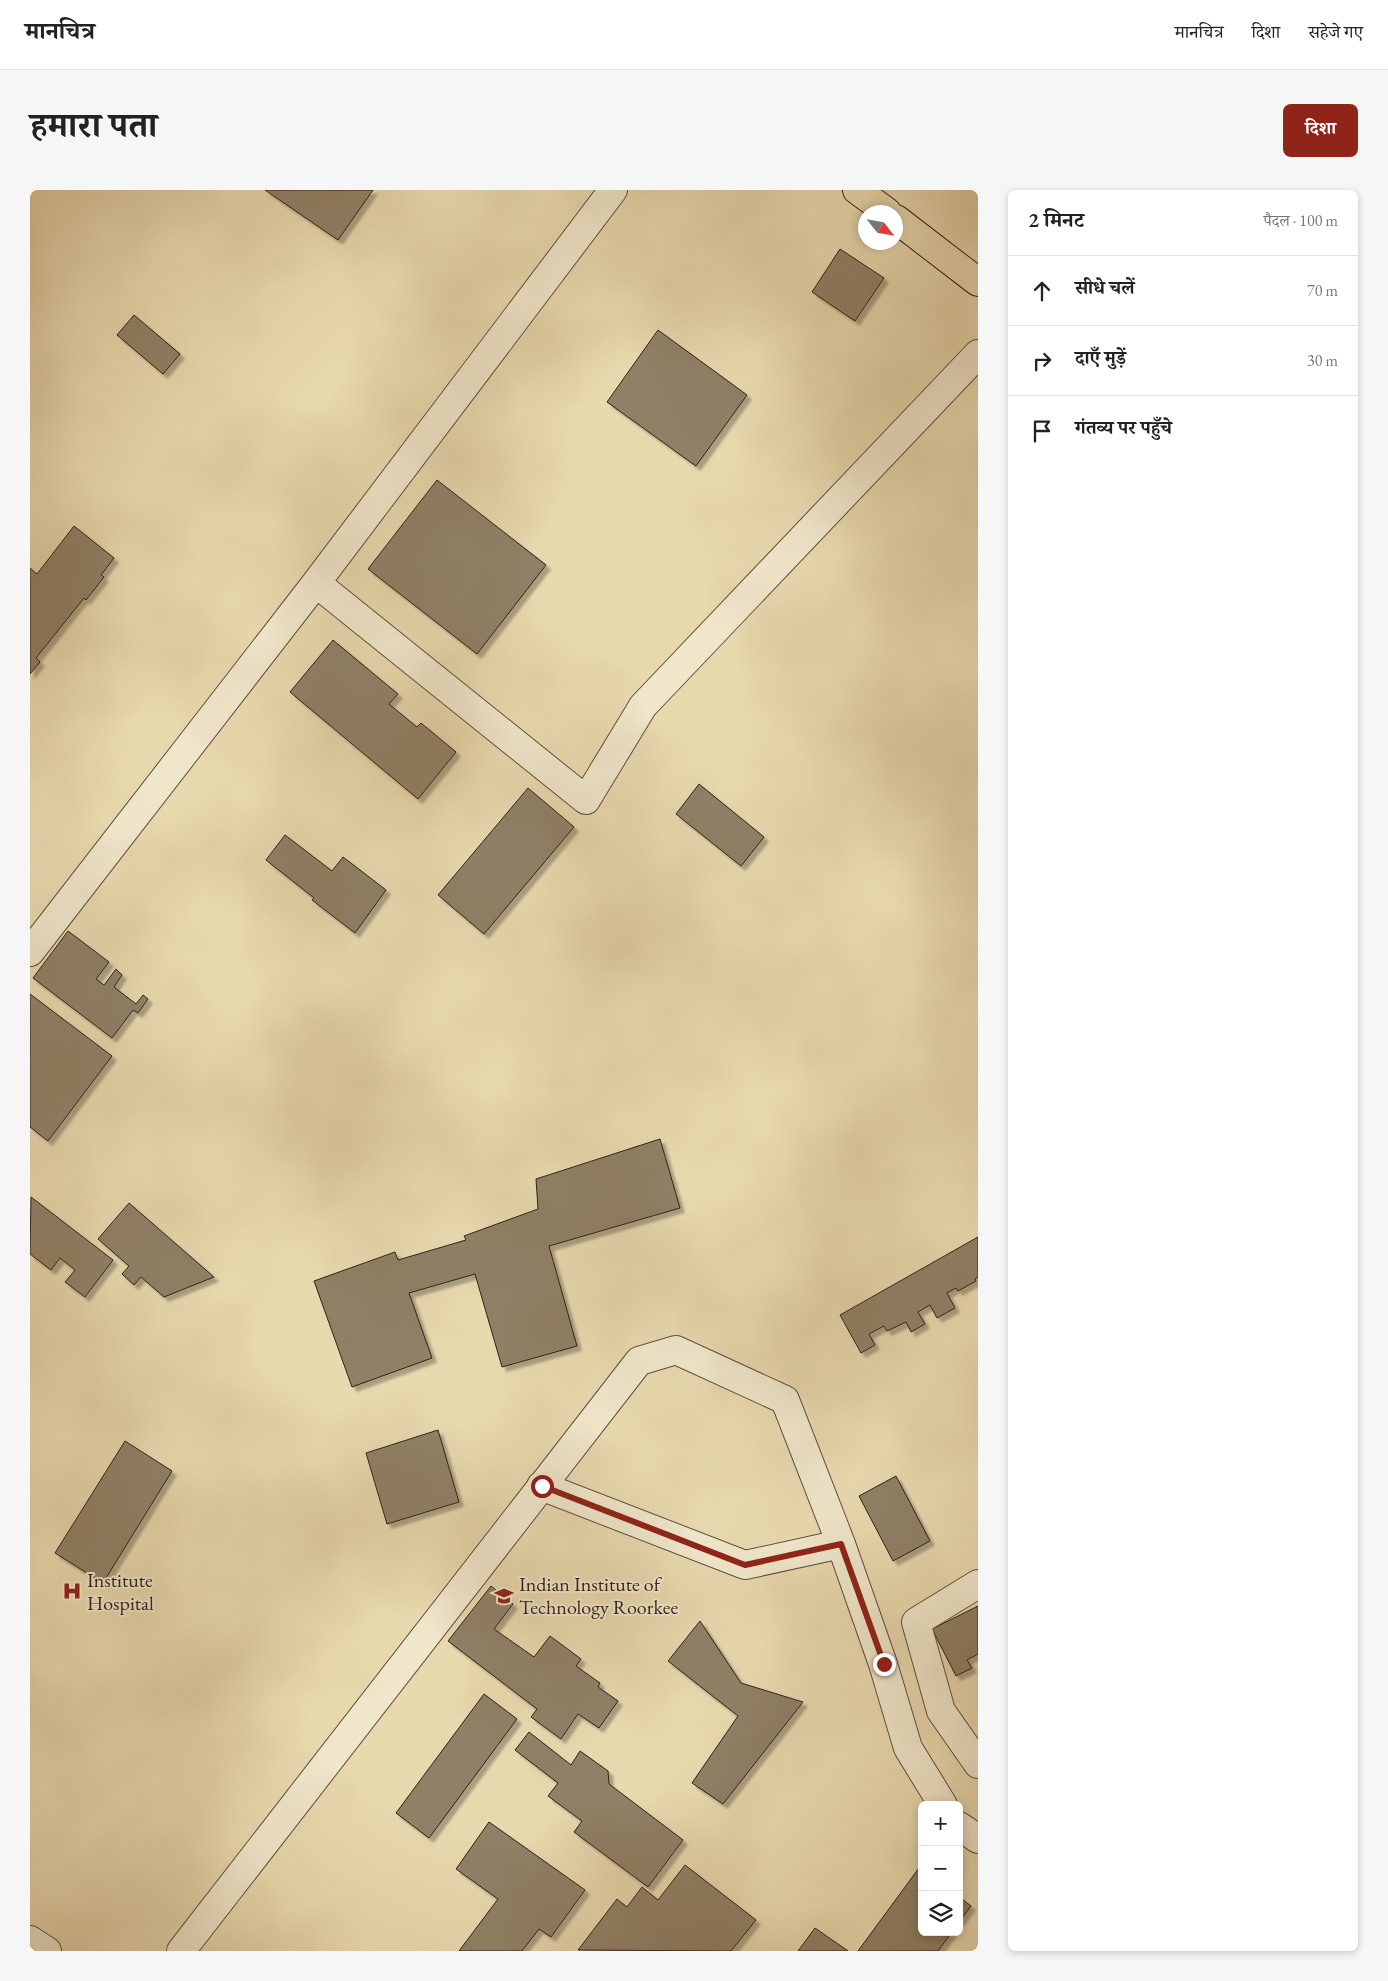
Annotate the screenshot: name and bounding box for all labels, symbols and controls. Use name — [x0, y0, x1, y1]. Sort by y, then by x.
text: मानचित्र — [25, 15, 95, 46]
text: मानचित्र — [1175, 20, 1224, 43]
text: दिशा — [1252, 20, 1280, 43]
text: सहेजे गए — [1308, 20, 1363, 43]
text: हमारा पता — [30, 102, 157, 147]
button: दिशा — [1283, 104, 1358, 157]
north arrow — [858, 205, 903, 250]
text: 2 मिनट — [1028, 206, 1084, 233]
text: पैदल · 100 m — [1264, 210, 1338, 231]
text: सीधे चलें — [1075, 275, 1135, 300]
icon: ahead — [1028, 277, 1056, 305]
text: 70 m — [1307, 280, 1338, 301]
text: दाएँ मुड़ें — [1075, 345, 1126, 370]
icon: right — [1028, 347, 1056, 375]
text: 30 m — [1307, 350, 1338, 371]
text: गंतव्य पर पहुँचे — [1075, 415, 1172, 440]
icon: arrive — [1028, 417, 1056, 445]
route start — [531, 1475, 554, 1498]
place label: Institute Hospital — [87, 1567, 154, 1616]
place label: Indian Institute of Technology Roorkee — [519, 1571, 678, 1620]
hospital icon: Institute Hospital — [61, 1580, 83, 1602]
school or university icon: Indian Institute of Technology Roorkee — [493, 1585, 515, 1607]
route end — [873, 1653, 896, 1676]
map controls — [918, 1801, 963, 1936]
button: + — [918, 1801, 963, 1846]
button: − — [918, 1846, 963, 1891]
button: layers — [918, 1891, 963, 1936]

